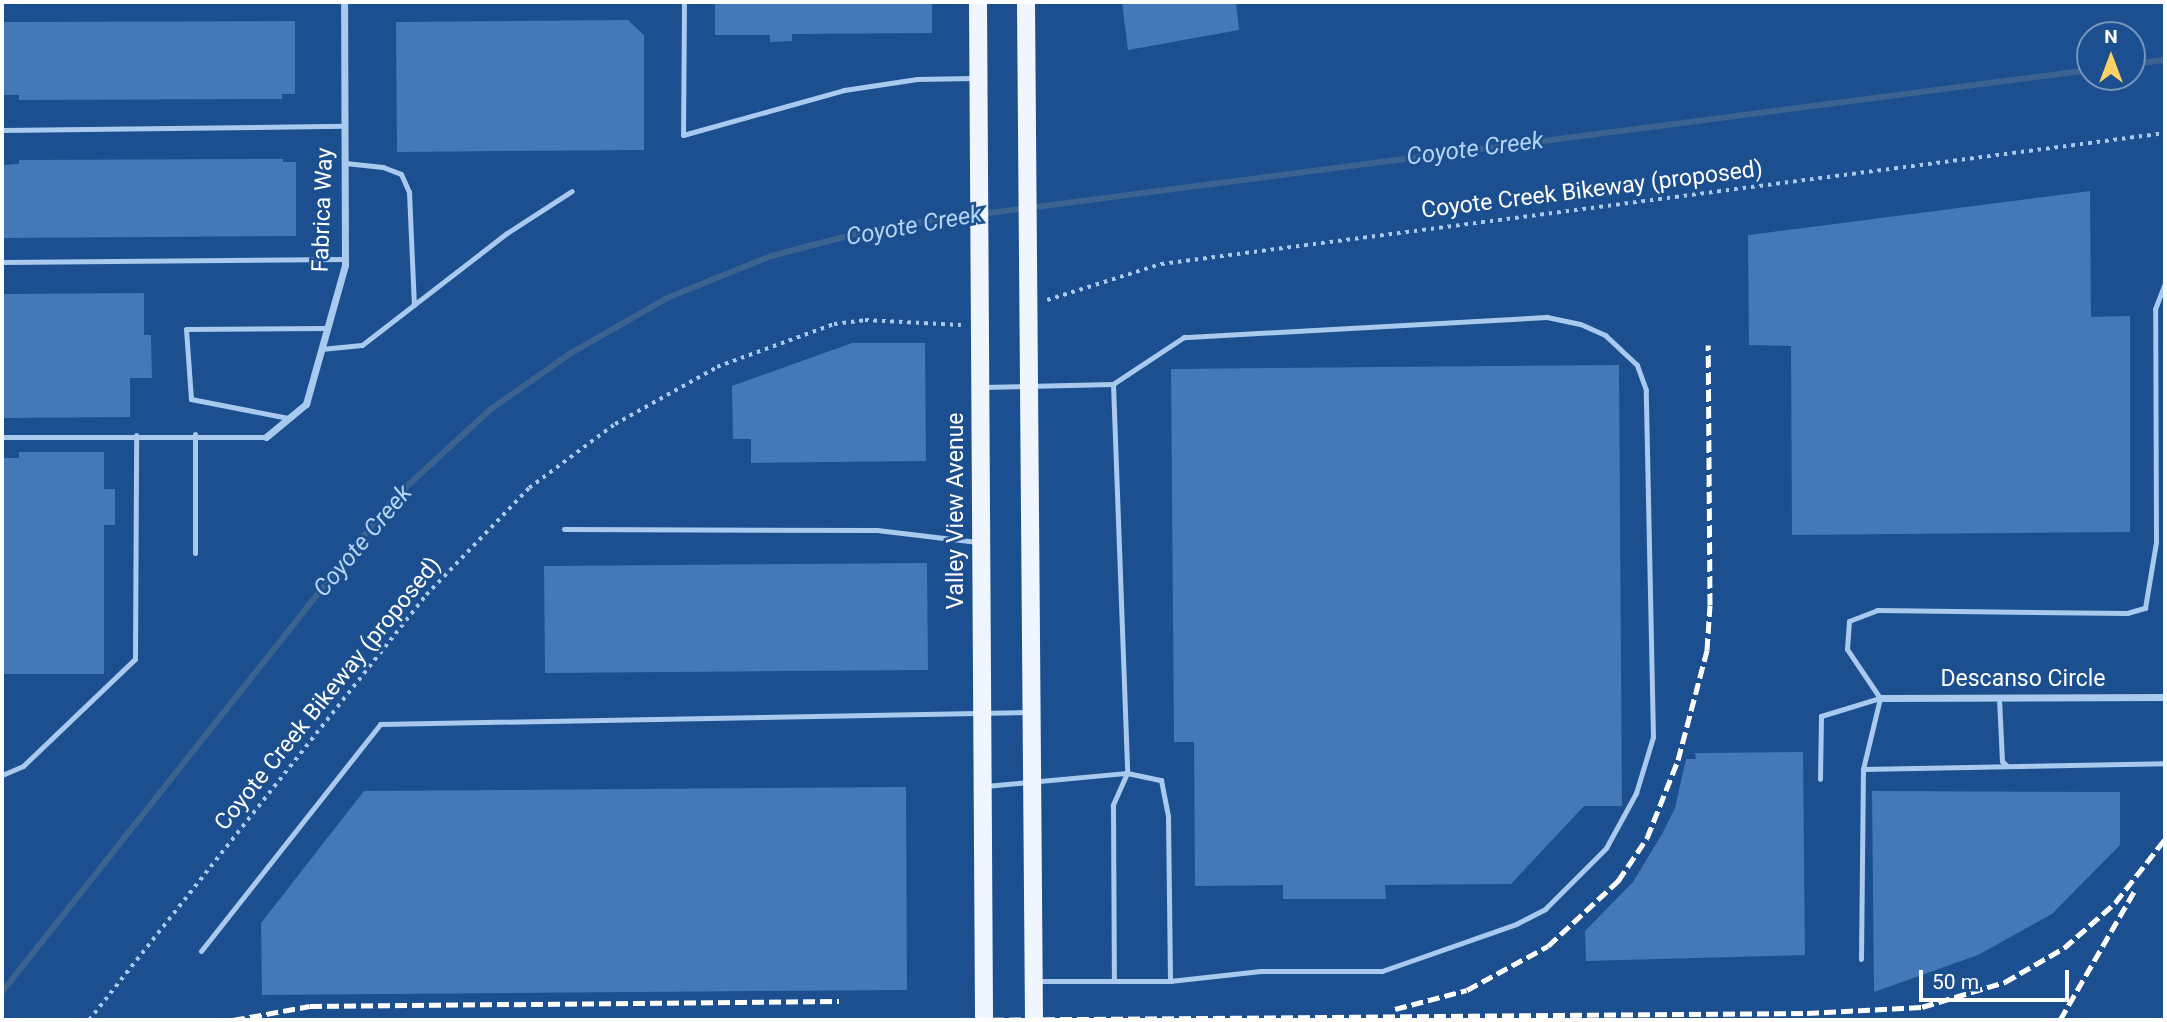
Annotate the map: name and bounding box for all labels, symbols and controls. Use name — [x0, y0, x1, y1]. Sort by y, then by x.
north arrow — [2076, 21, 2146, 91]
text: N — [2104, 25, 2118, 48]
water label: Coyote Creek — [1405, 126, 1545, 172]
street label: Fabrica Way — [307, 147, 339, 273]
street label: Coyote Creek Bikeway (proposed) — [1420, 155, 1764, 225]
water label: Coyote Creek — [844, 200, 984, 252]
street label: Valley View Avenue — [942, 412, 970, 610]
water label: Coyote Creek — [308, 479, 418, 603]
street label: Coyote Creek Bikeway (proposed) — [209, 552, 447, 836]
street label: Descanso Circle — [1940, 665, 2106, 693]
scale bar — [1922, 956, 2072, 1000]
text: 50 m — [1932, 970, 1979, 994]

